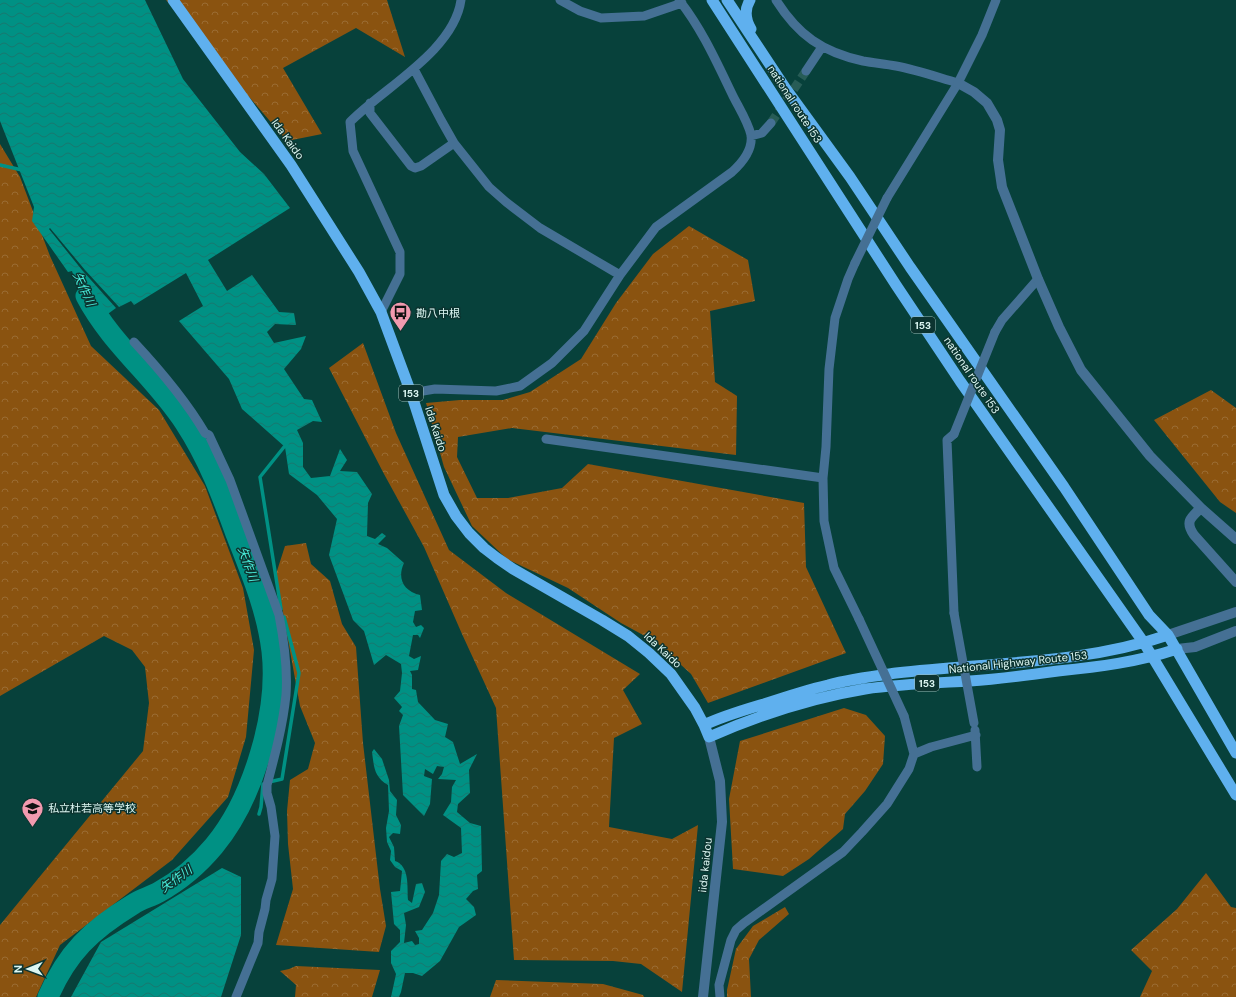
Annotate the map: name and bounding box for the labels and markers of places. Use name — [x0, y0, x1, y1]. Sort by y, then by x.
bus stop icon: 勘八中根 — [388, 300, 414, 333]
place label: 勘八中根 — [416, 306, 460, 320]
school or university icon: 私立杜若高等学校 — [20, 795, 46, 828]
place label: 私立杜若高等学校 — [48, 801, 136, 815]

